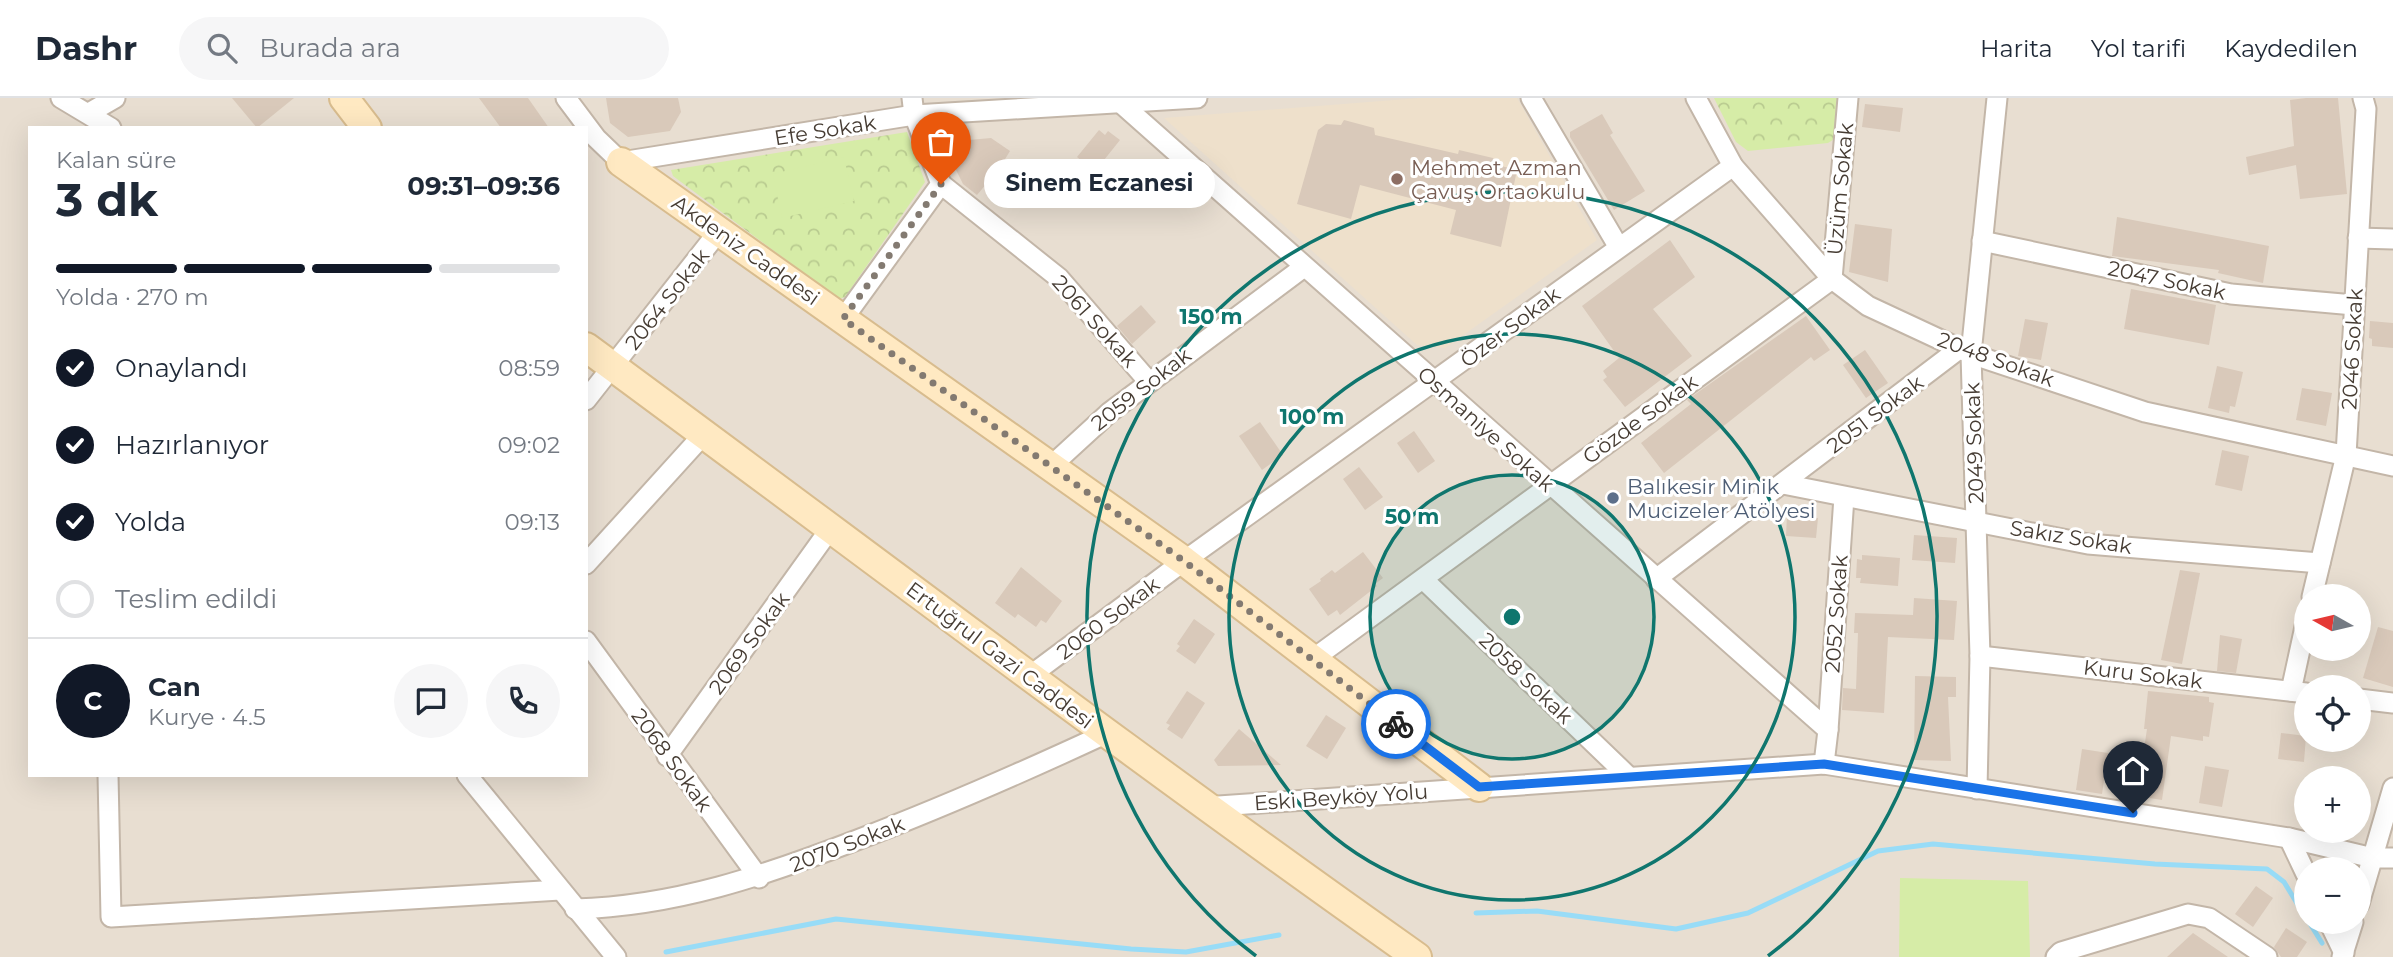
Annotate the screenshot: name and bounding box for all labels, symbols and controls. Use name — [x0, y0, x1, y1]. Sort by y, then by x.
search box — [179, 17, 669, 80]
text: Dashr — [35, 28, 137, 68]
icon: search — [203, 29, 241, 67]
text: Burada ara — [259, 32, 401, 64]
text: Harita — [1980, 34, 2053, 63]
text: Yol tarifi — [2091, 34, 2186, 63]
text: Kaydedilen — [2224, 34, 2358, 63]
street label: Efe Sokak — [772, 110, 878, 150]
pin — [911, 112, 971, 184]
street label: Üzüm Sokak — [1822, 121, 1858, 256]
icon: bag — [922, 123, 960, 161]
text: Kalan süre — [56, 146, 176, 174]
place label: Mehmet Azman Çavuş Ortaokulu — [1411, 155, 1585, 204]
callout: Sinem Eczanesi — [983, 160, 1214, 208]
text: Sinem Eczanesi — [1006, 169, 1193, 197]
text: 09:31–09:36 — [407, 170, 560, 202]
text: 3 dk — [56, 171, 158, 228]
marker: Mehmet Azman Çavuş Ortaokulu — [1389, 171, 1405, 187]
street label: Akdeniz Caddesi — [667, 190, 825, 310]
street label: 2064 Sokak — [620, 243, 714, 355]
street label: 2047 Sokak — [2106, 255, 2229, 305]
street label: 2061 Sokak — [1047, 270, 1143, 372]
street label: Özer Sokak — [1455, 281, 1565, 373]
text: Yolda · 270 m — [56, 283, 209, 311]
street label: 2046 Sokak — [2336, 287, 2368, 410]
text: 150 m — [1180, 304, 1242, 329]
street label: 2048 Sokak — [1934, 326, 2058, 392]
street label: 2059 Sokak — [1086, 342, 1196, 436]
icon: check — [56, 349, 94, 387]
text: Onaylandı — [115, 352, 248, 384]
text: 08:59 — [498, 354, 560, 382]
street label: Osmaniye Sokak — [1413, 361, 1560, 497]
street label: Gözde Sokak — [1578, 369, 1703, 469]
street label: 2051 Sokak — [1822, 369, 1928, 458]
street label: 2049 Sokak — [1959, 382, 1989, 504]
text: 100 m — [1280, 404, 1344, 429]
icon: check — [56, 426, 94, 464]
text: Hazırlanıyor — [115, 429, 269, 461]
text: 09:02 — [498, 431, 560, 459]
place label: Balıkesir Minik Mucizeler Atölyesi — [1627, 474, 1815, 523]
marker: Balıkesir Minik Mucizeler Atölyesi — [1605, 490, 1621, 506]
icon: check — [56, 503, 94, 541]
text: 50 m — [1385, 504, 1439, 529]
text: Yolda — [115, 506, 186, 538]
text: 09:13 — [505, 508, 560, 536]
street label: Sakız Sokak — [2008, 515, 2134, 559]
street label: 2052 Sokak — [1819, 554, 1853, 674]
street label: 2060 Sokak — [1052, 571, 1164, 665]
street label: Ertuğrul Gazi Caddesi — [901, 576, 1099, 734]
text: Teslim edildi — [115, 583, 277, 615]
north arrow — [2294, 584, 2371, 662]
map controls — [2294, 584, 2371, 934]
street label: 2069 Sokak — [704, 587, 795, 699]
centre of rings — [1500, 605, 1524, 629]
street label: 2058 Sokak — [1474, 627, 1578, 729]
street label: Kuru Sokak — [2082, 654, 2205, 694]
button: chat — [394, 664, 468, 738]
button: phone — [486, 664, 560, 738]
text: Can — [148, 671, 201, 703]
button: locate — [2294, 675, 2371, 752]
text: C — [84, 685, 102, 717]
courier — [1361, 689, 1431, 759]
text: Kurye · 4.5 — [148, 703, 266, 731]
street label: 2068 Sokak — [626, 704, 718, 817]
icon: bike — [1377, 705, 1415, 743]
pin — [2103, 741, 2163, 813]
icon: home — [2114, 752, 2152, 790]
button: + — [2294, 766, 2371, 843]
street label: Eski Beyköy Yolu — [1253, 778, 1429, 816]
street label: 2070 Sokak — [786, 811, 908, 877]
button: − — [2294, 857, 2371, 934]

